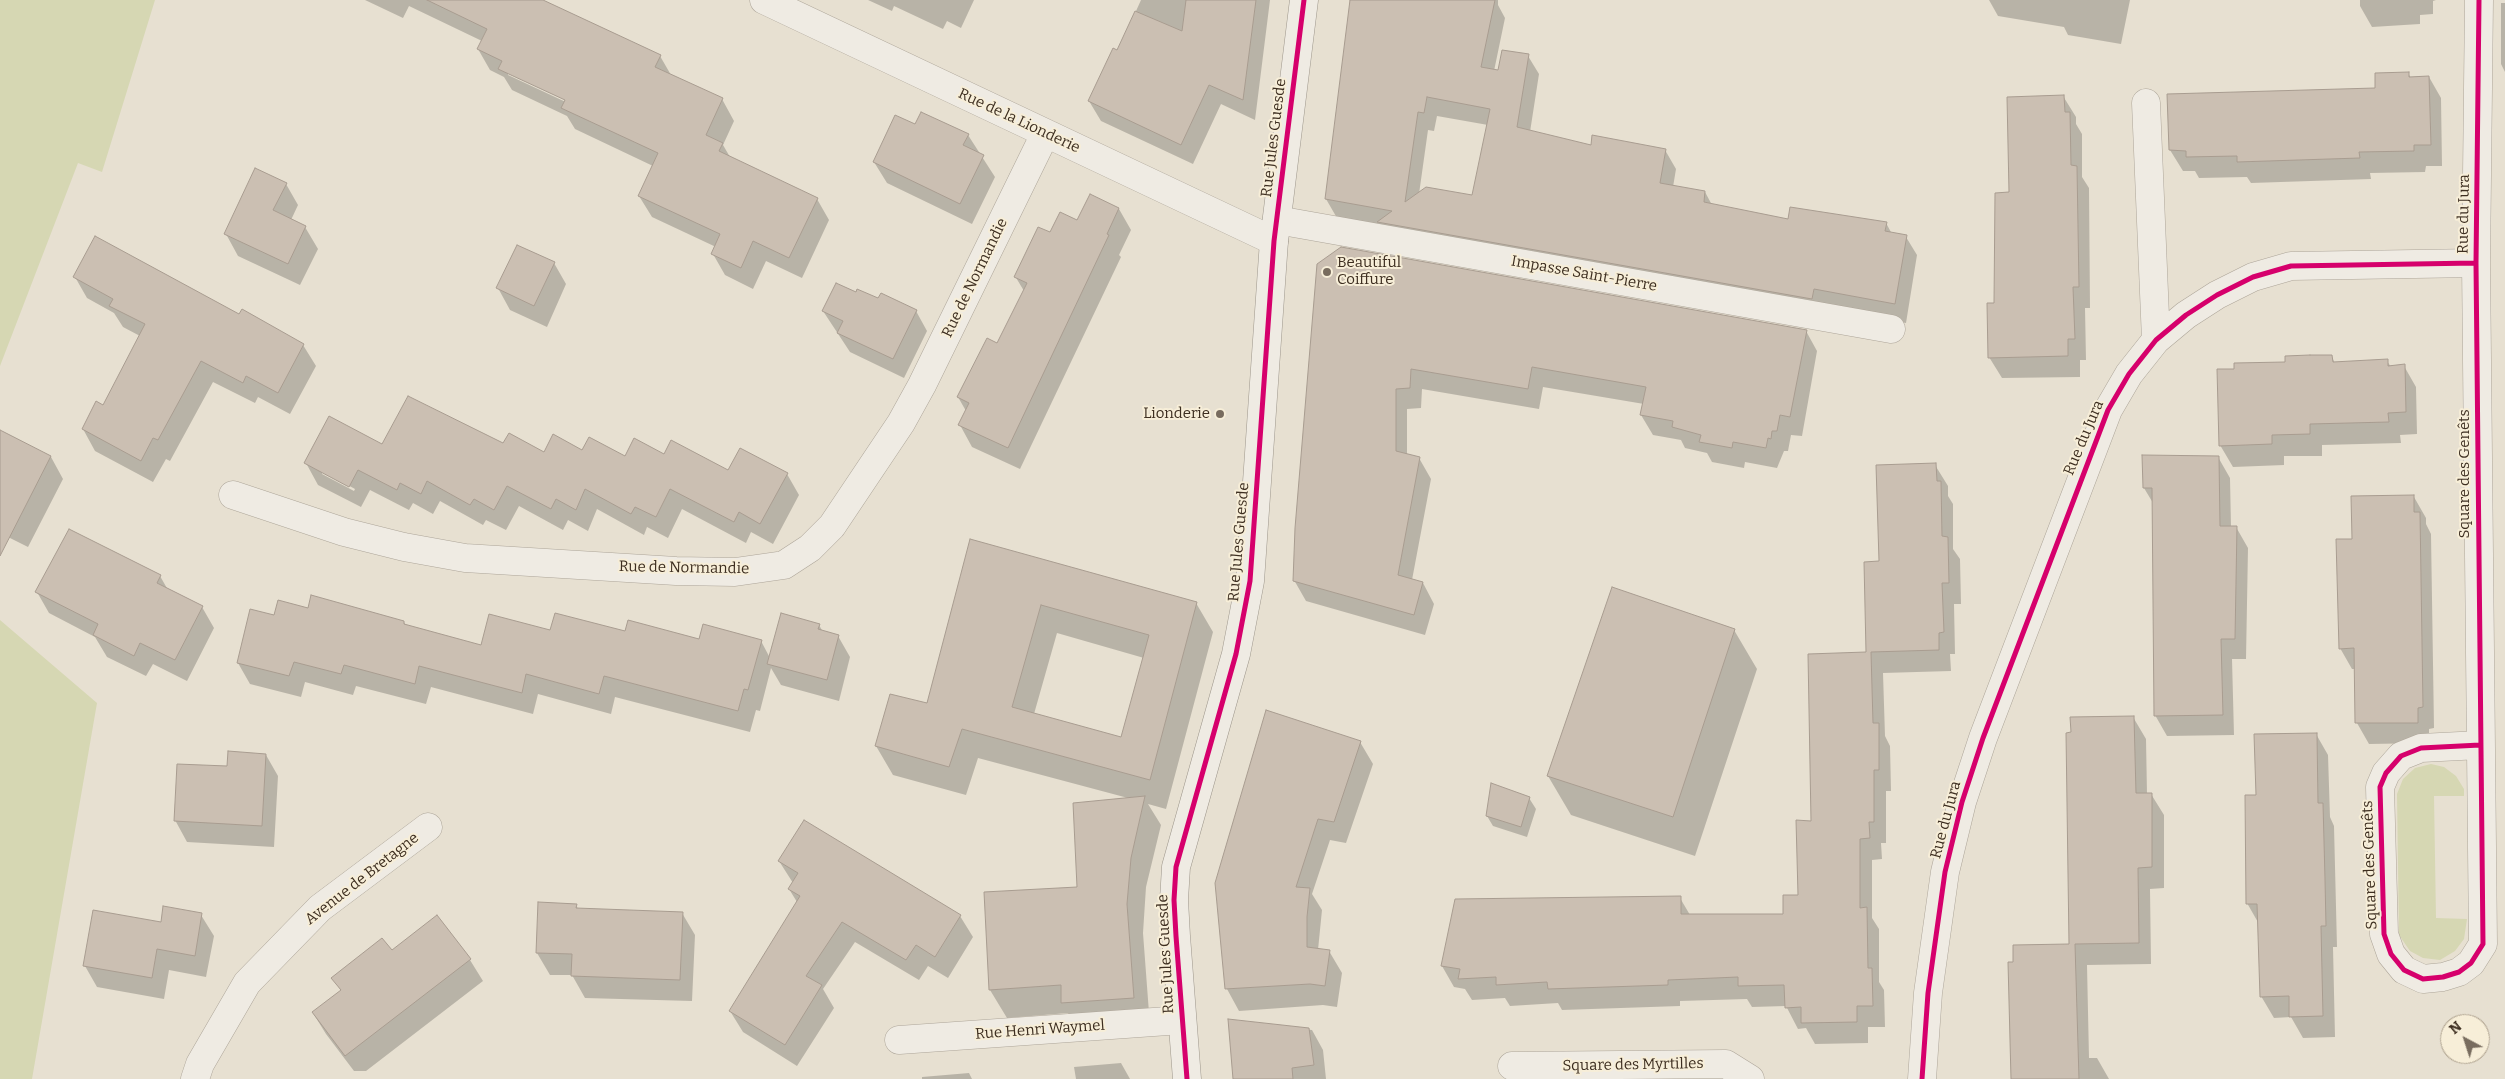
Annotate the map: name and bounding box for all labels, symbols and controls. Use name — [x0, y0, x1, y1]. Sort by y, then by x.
street label: Rue Jules Guesde — [1258, 78, 1290, 198]
street label: Rue de la Lionderie — [955, 85, 1083, 157]
street label: Rue du Jura — [2454, 174, 2474, 254]
street label: Rue de Normandie — [938, 215, 1012, 341]
street label: Impasse Saint-Pierre — [1510, 252, 1658, 296]
place label: Beautiful Coiffure — [1337, 254, 1401, 289]
marker: Beautiful Coiffure — [1321, 266, 1333, 278]
street label: Rue du Jura — [2060, 398, 2108, 478]
place label: Lionderie — [1143, 405, 1210, 423]
marker: Lionderie — [1214, 408, 1226, 420]
street label: Square des Genêts — [2456, 409, 2474, 539]
street label: Rue Jules Guesde — [1225, 482, 1253, 602]
street label: Rue de Normandie — [619, 558, 749, 578]
street label: Rue du Jura — [1927, 779, 1965, 861]
street label: Square des Genêts — [2359, 800, 2381, 930]
street label: Avenue de Bretagne — [302, 829, 422, 929]
street label: Rue Jules Guesde — [1154, 894, 1178, 1014]
north arrow — [2440, 1014, 2490, 1064]
street label: Rue Henri Waymel — [975, 1016, 1105, 1044]
text: N — [2446, 1018, 2465, 1038]
street label: Square des Myrtilles — [1562, 1055, 1704, 1075]

